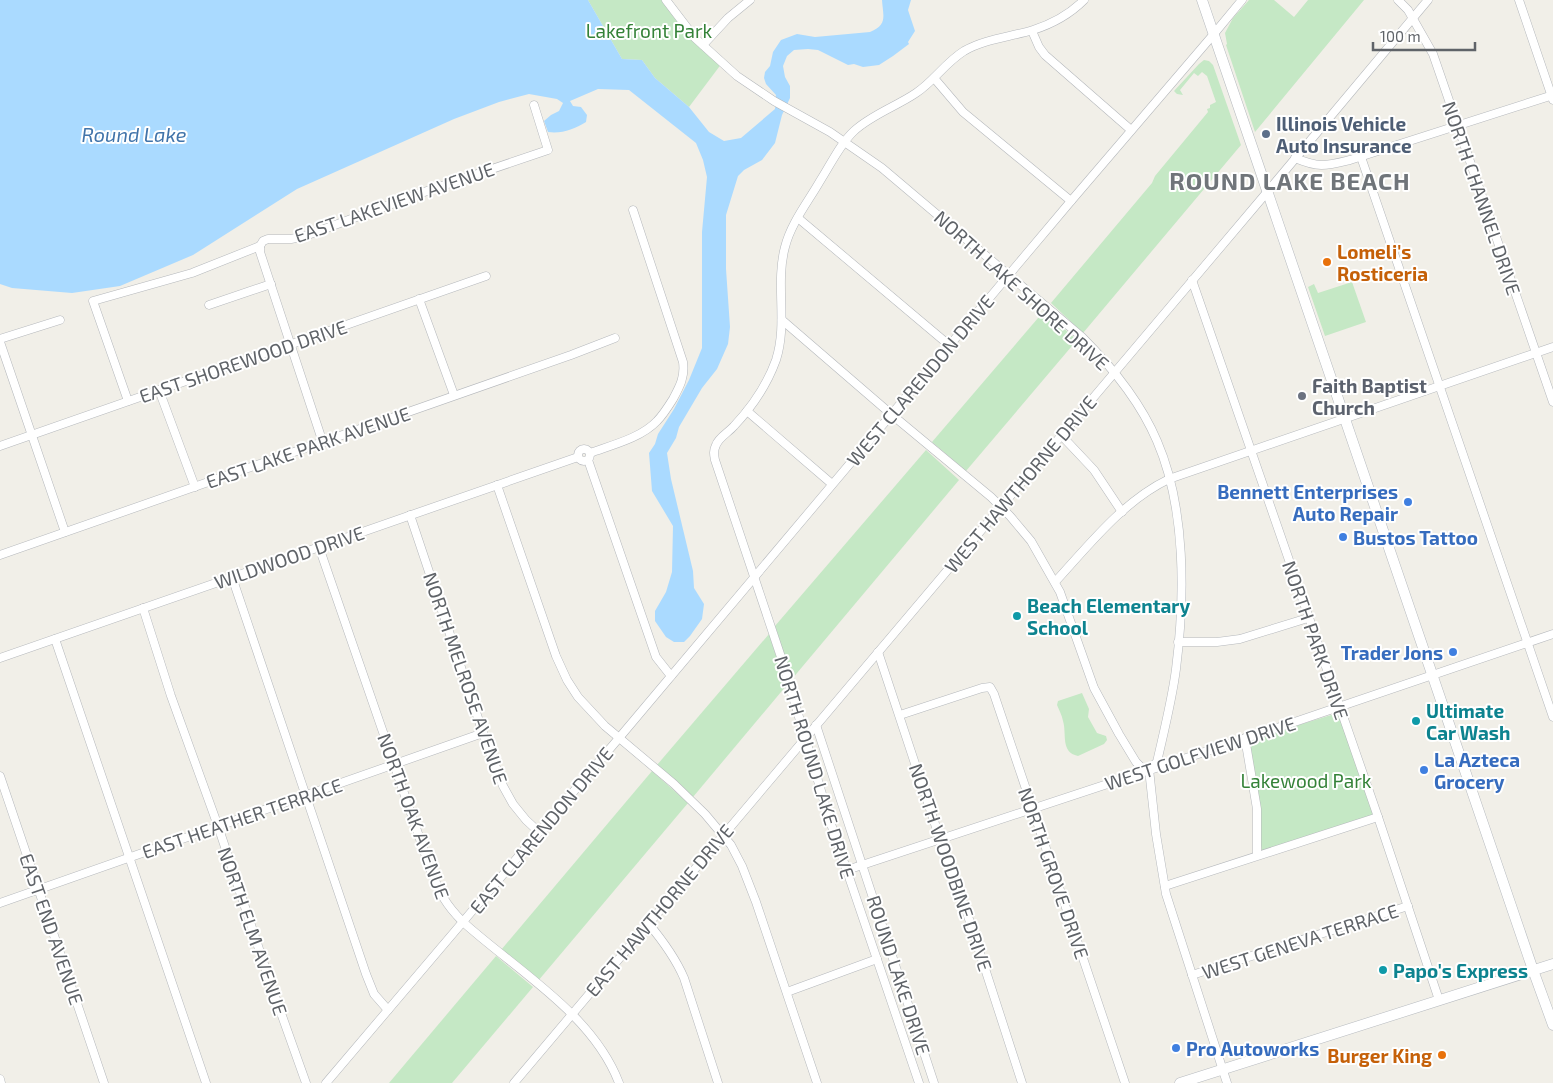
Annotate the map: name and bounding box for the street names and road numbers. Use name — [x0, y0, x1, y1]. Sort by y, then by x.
street label: NORTH CHANNEL DRIVE — [1438, 98, 1526, 298]
street label: EAST LAKEVIEW AVENUE — [291, 157, 497, 247]
street label: NORTH LAKE SHORE DRIVE — [930, 205, 1114, 375]
street label: WEST CLARENDON DRIVE — [841, 290, 999, 470]
street label: EAST SHOREWOOD DRIVE — [136, 315, 350, 407]
street label: WEST HAWTHORNE DRIVE — [939, 391, 1101, 577]
street label: EAST LAKE PARK AVENUE — [203, 401, 413, 493]
street label: WILDWOOD DRIVE — [211, 521, 367, 593]
street label: NORTH PARK DRIVE — [1278, 558, 1354, 722]
street label: NORTH MELROSE AVENUE — [419, 569, 513, 787]
street label: NORTH ROUND LAKE DRIVE — [770, 653, 860, 881]
street label: WEST GOLFVIEW DRIVE — [1102, 711, 1298, 795]
street label: NORTH OAK AVENUE — [373, 730, 455, 902]
street label: EAST CLARENDON DRIVE — [464, 742, 618, 918]
street label: NORTH WOODBINE DRIVE — [905, 760, 997, 974]
street label: EAST HEATHER TERRACE — [139, 773, 345, 863]
street label: NORTH GROVE DRIVE — [1014, 784, 1094, 962]
street label: EAST HAWTHORNE DRIVE — [580, 819, 738, 1001]
street label: NORTH ELM AVENUE — [213, 844, 293, 1018]
street label: EAST END AVENUE — [15, 850, 89, 1008]
street label: ROUND LAKE DRIVE — [862, 892, 936, 1058]
street label: WEST GENEVA TERRACE — [1199, 898, 1401, 984]

